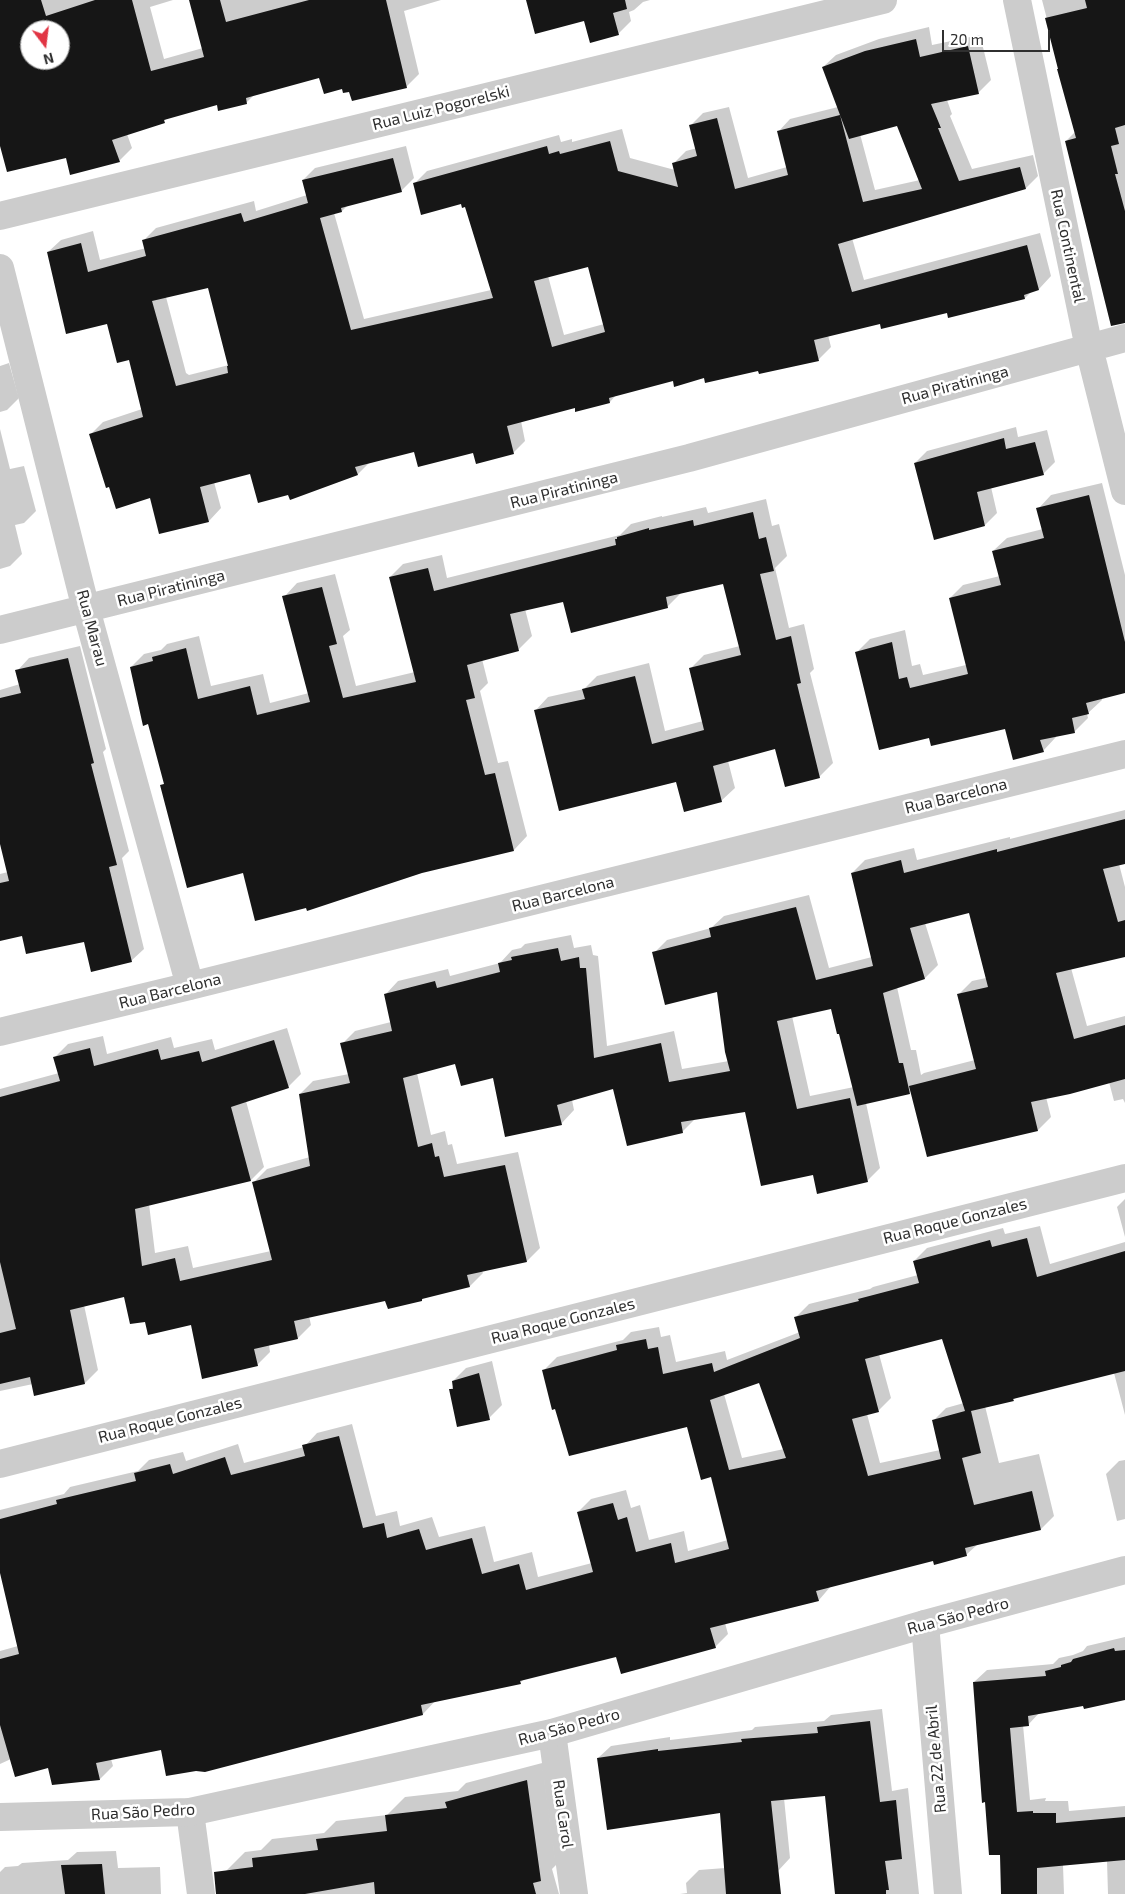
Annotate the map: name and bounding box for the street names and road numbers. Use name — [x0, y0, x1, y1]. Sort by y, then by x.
street label: Rua Luiz Pogorelski — [370, 82, 512, 134]
street label: Rua Continental — [1047, 187, 1089, 305]
street label: Rua Piratininga — [899, 361, 1011, 409]
street label: Rua Piratininga — [508, 467, 620, 513]
street label: Rua Piratininga — [115, 565, 227, 611]
street label: Rua Marau — [73, 588, 111, 668]
street label: Rua Barcelona — [903, 774, 1009, 818]
street label: Rua Barcelona — [510, 872, 616, 916]
street label: Rua Barcelona — [117, 969, 223, 1013]
street label: Rua Roque Gonzales — [881, 1194, 1029, 1248]
street label: Rua Roque Gonzales — [489, 1294, 637, 1348]
street label: Rua Roque Gonzales — [96, 1393, 244, 1447]
street label: Rua São Pedro — [905, 1593, 1011, 1639]
street label: Rua São Pedro — [516, 1704, 622, 1750]
street label: Rua 22 de Abril — [922, 1704, 950, 1814]
street label: Rua Carol — [549, 1778, 577, 1850]
street label: Rua São Pedro — [90, 1800, 196, 1824]

